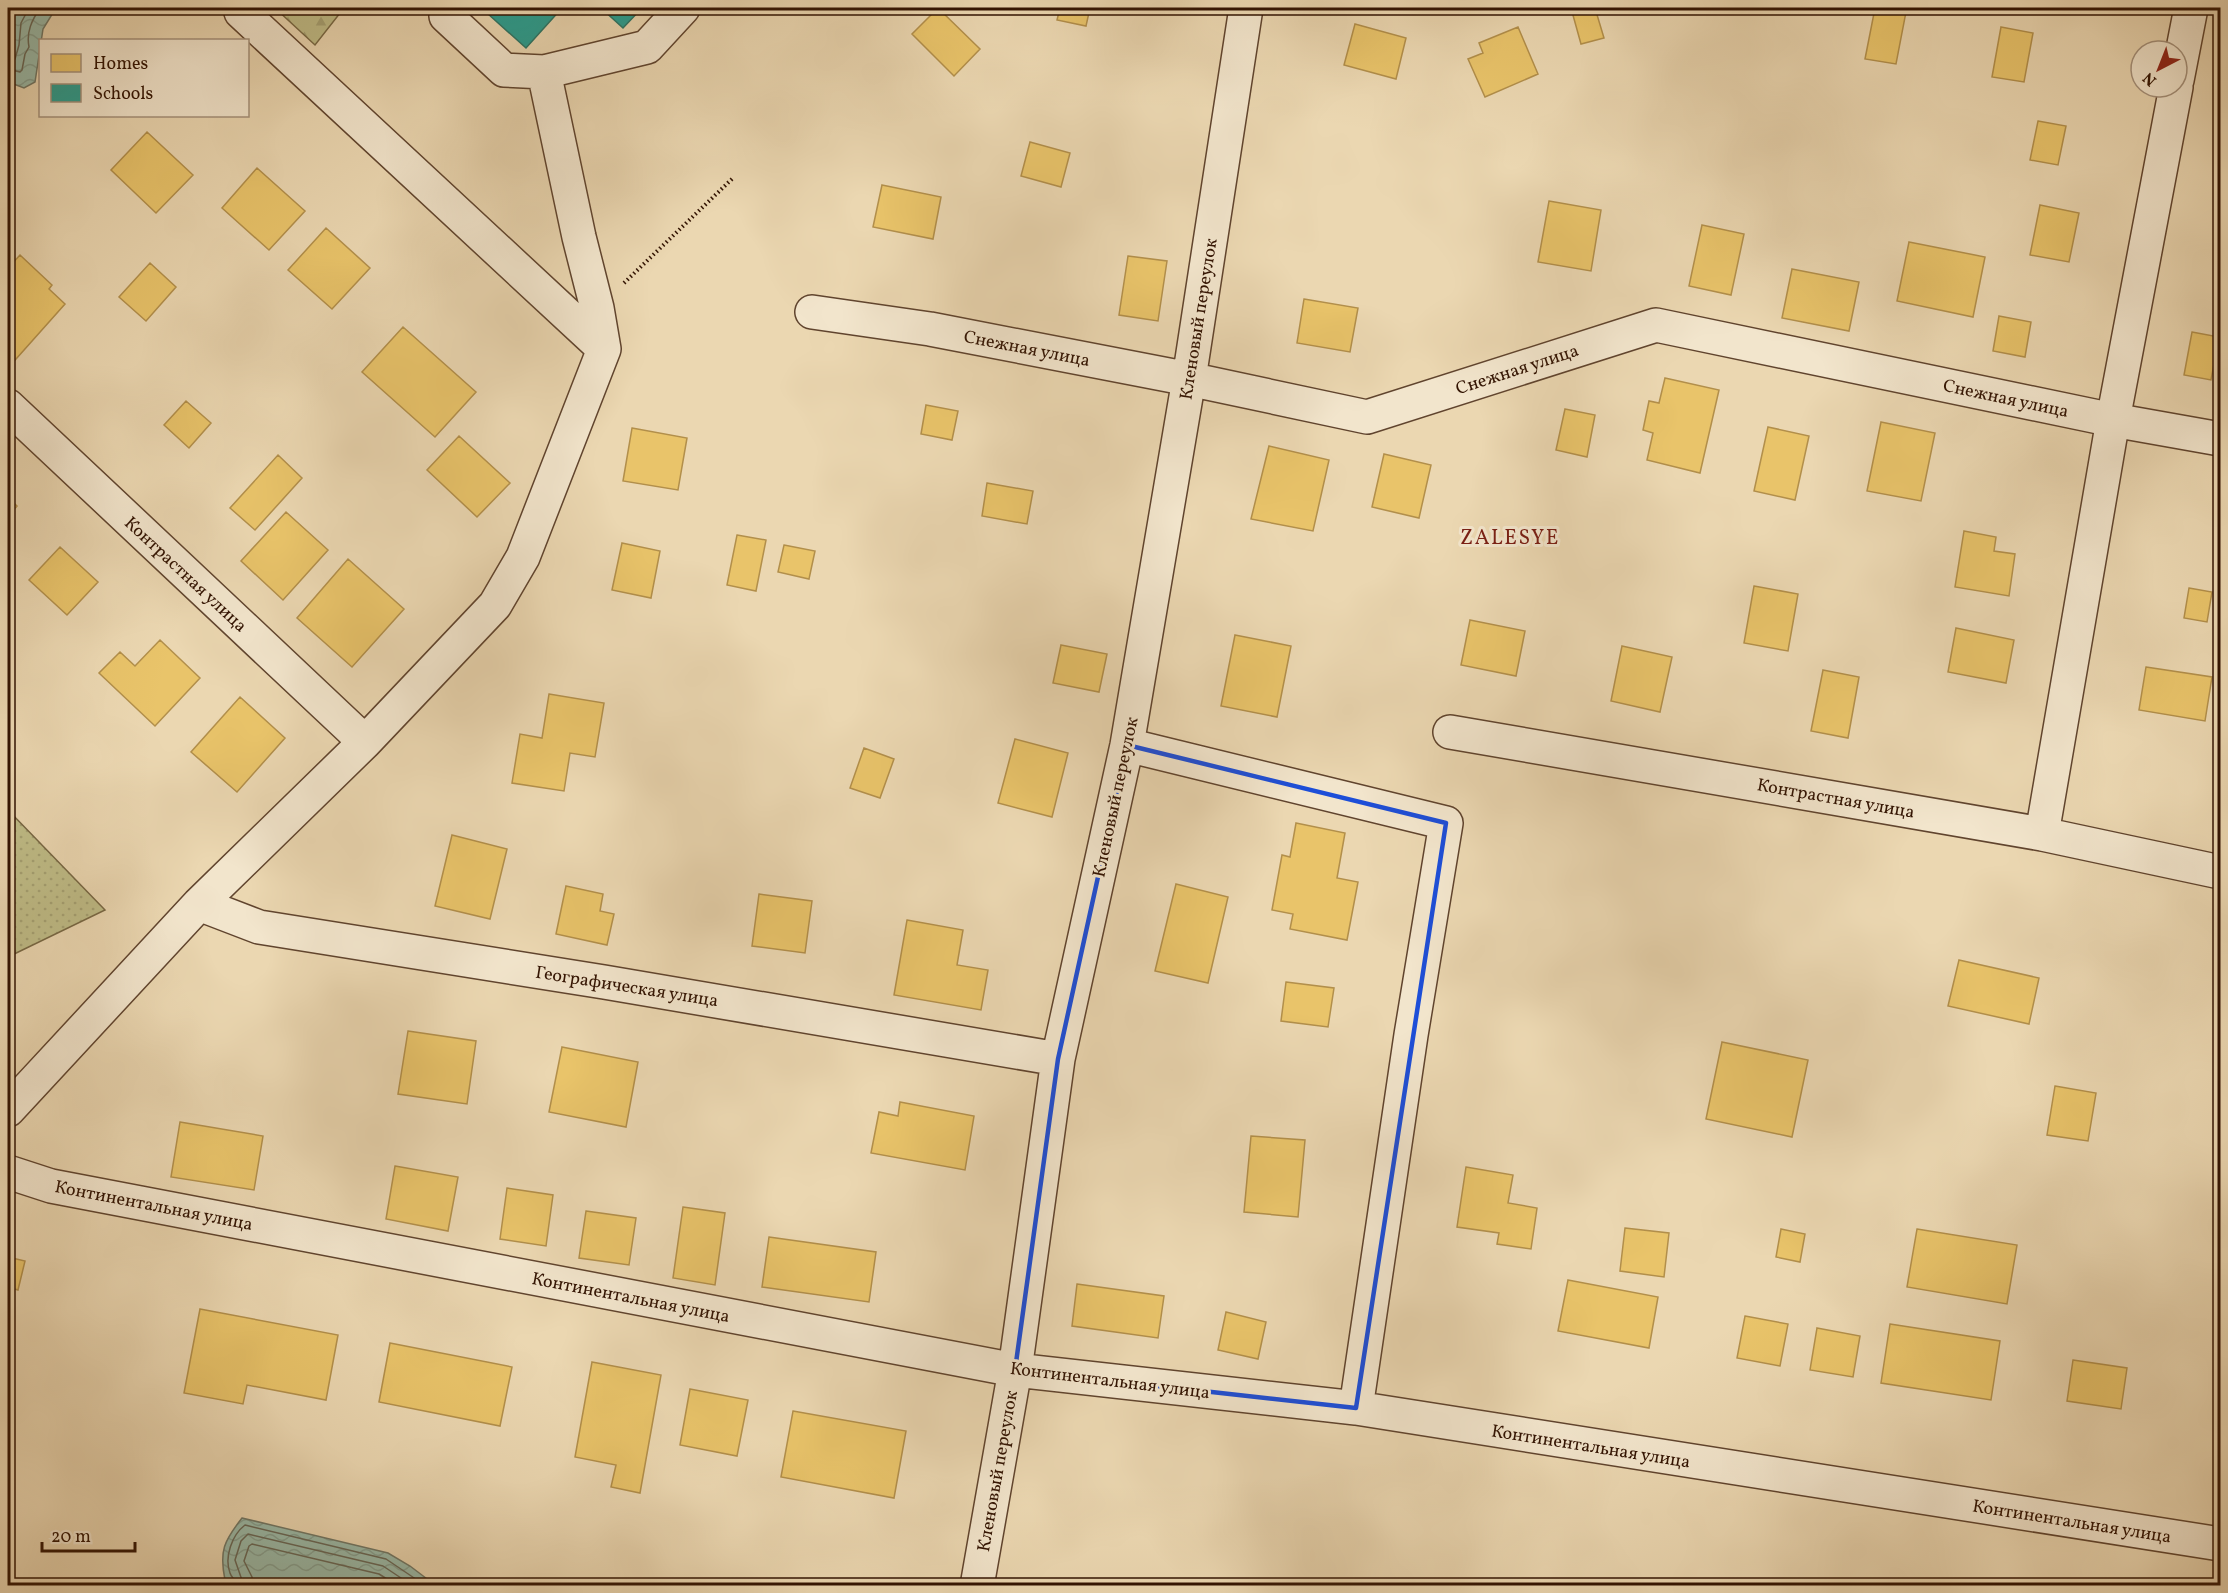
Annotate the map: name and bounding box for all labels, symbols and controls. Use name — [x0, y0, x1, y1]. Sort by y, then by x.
legend — [39, 39, 249, 117]
north arrow — [2129, 39, 2189, 99]
text: Homes — [93, 52, 148, 77]
text: N — [2138, 66, 2162, 91]
text: Schools — [93, 82, 153, 107]
street label: Кленовый переулок — [1174, 236, 1225, 402]
street label: Снежная улица — [961, 325, 1092, 374]
street label: Снежная улица — [1453, 339, 1582, 402]
street label: Снежная улица — [1940, 374, 2071, 425]
street label: Контрастная улица — [118, 511, 252, 639]
district label: ZALESYE — [1460, 524, 1560, 553]
street label: Кленовый переулок — [1087, 714, 1146, 880]
street label: Контрастная улица — [1755, 773, 1917, 826]
street label: Географическая улица — [533, 961, 720, 1014]
street label: Континентальная улица — [53, 1175, 255, 1238]
street label: Континентальная улица — [530, 1267, 732, 1330]
street label: Континентальная улица — [1008, 1357, 1211, 1406]
street label: Кленовый переулок — [972, 1388, 1025, 1554]
street label: Континентальная улица — [1489, 1419, 1692, 1476]
street label: Континентальная улица — [1970, 1494, 2173, 1551]
scale bar — [42, 1515, 135, 1553]
text: 20 m — [51, 1525, 91, 1550]

